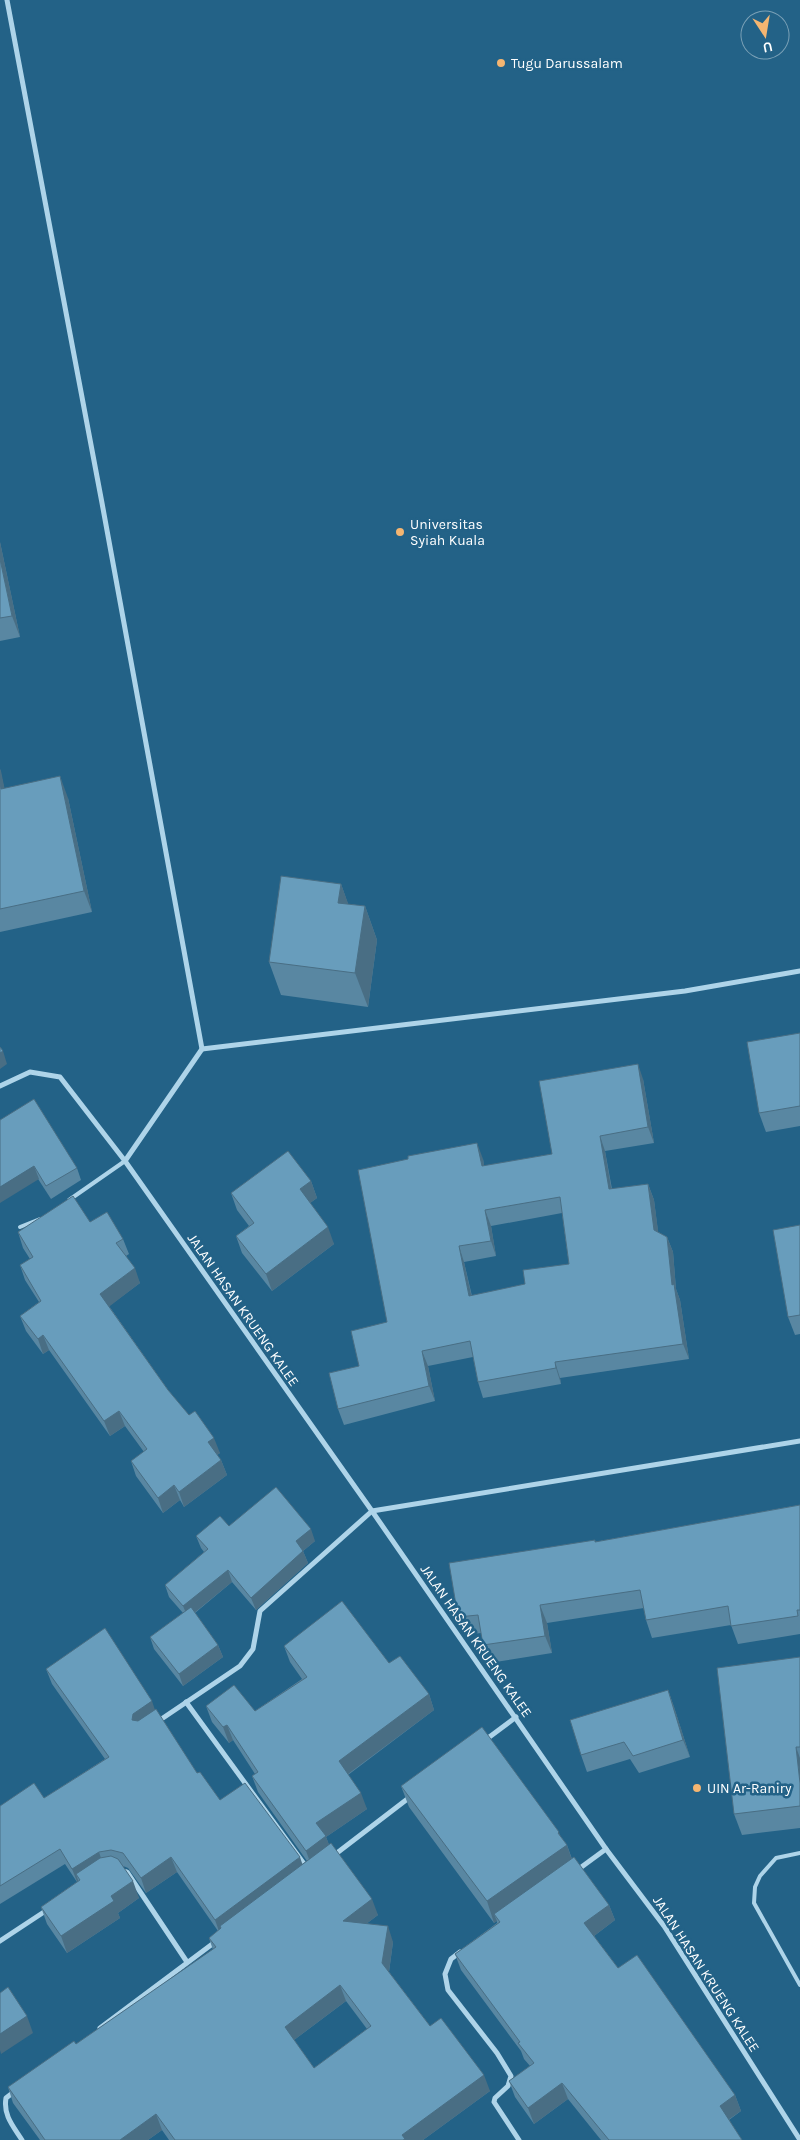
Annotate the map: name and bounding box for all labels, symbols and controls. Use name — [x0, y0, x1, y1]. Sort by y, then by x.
north arrow — [740, 10, 790, 60]
text: U — [761, 38, 774, 57]
place label: Tugu Darussalam — [511, 55, 623, 72]
marker: Tugu Darussalam — [495, 57, 507, 69]
place label: Universitas Syiah Kuala — [410, 516, 485, 549]
marker: Universitas Syiah Kuala — [394, 526, 406, 538]
street label: JALAN HASAN KRUENG KALEE — [184, 1230, 302, 1390]
street label: JALAN HASAN KRUENG KALEE — [417, 1561, 535, 1721]
place label: UIN Ar-Raniry — [707, 1780, 792, 1797]
marker: UIN Ar-Raniry — [691, 1782, 703, 1794]
street label: JALAN HASAN KRUENG KALEE — [649, 1893, 763, 2055]

